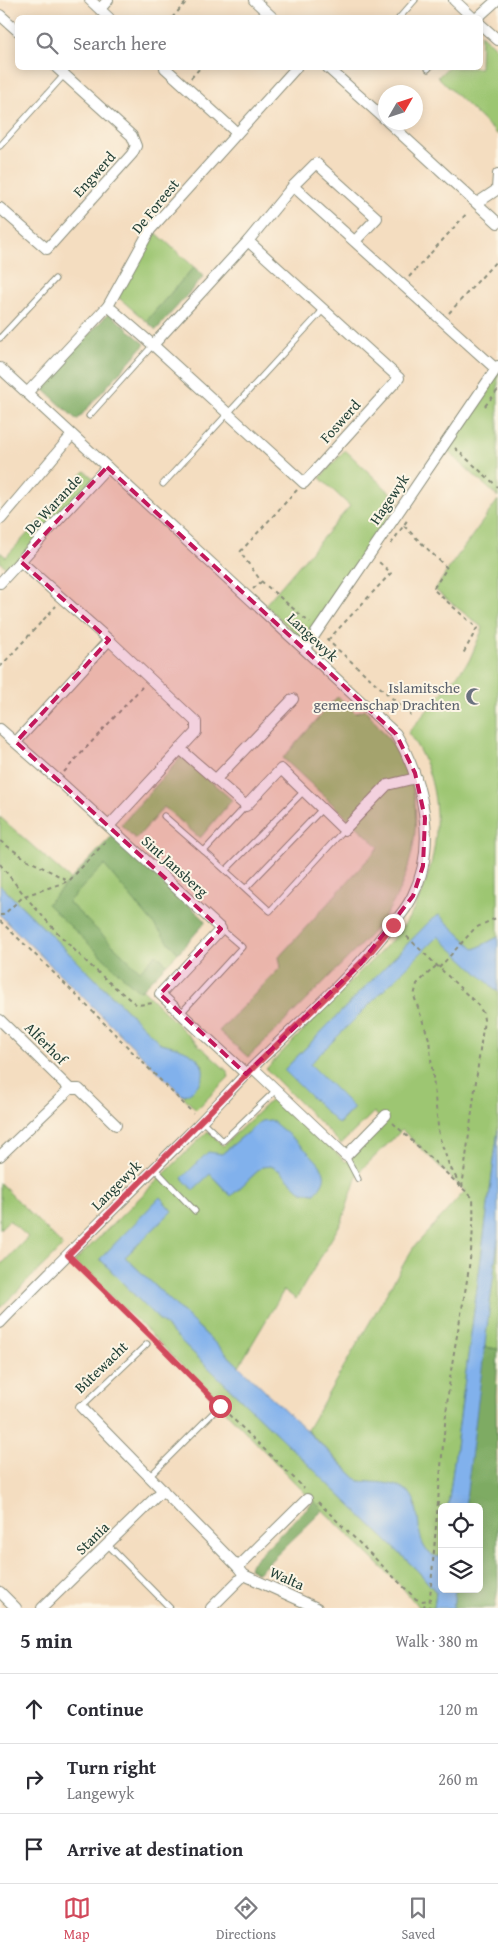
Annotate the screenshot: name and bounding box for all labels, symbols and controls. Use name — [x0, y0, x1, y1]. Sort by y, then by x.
search box — [15, 15, 483, 70]
icon: search — [33, 29, 61, 57]
text: Search here — [73, 29, 167, 57]
north arrow — [378, 85, 423, 130]
street label: Engwerd — [68, 147, 120, 201]
street label: De Foreest — [126, 174, 184, 238]
street label: Foswerd — [315, 395, 365, 447]
street label: De Warande — [20, 469, 86, 539]
street label: Hagewyk — [364, 469, 414, 529]
street label: Langewyk — [283, 608, 344, 666]
place label: Islamitsche gemeenschap Drachten — [314, 677, 461, 715]
mosque icon: Islamitsche gemeenschap Drachten — [464, 686, 484, 706]
street label: Sint Jansberg — [137, 830, 213, 902]
route end — [382, 914, 405, 937]
street label: Alferhof — [20, 1017, 73, 1070]
street label: Langewyk — [86, 1155, 146, 1215]
street label: Bûtewacht — [70, 1336, 133, 1398]
route start — [209, 1395, 232, 1418]
map controls — [438, 1503, 483, 1593]
button: locate — [438, 1503, 483, 1548]
street label: Stania — [71, 1517, 113, 1559]
button: layers — [438, 1548, 483, 1593]
street label: Walta — [266, 1561, 308, 1595]
text: 5 min — [20, 1625, 72, 1656]
text: Walk · 380 m — [395, 1629, 478, 1653]
icon: ahead — [20, 1695, 48, 1723]
text: Continue — [67, 1695, 144, 1723]
text: 120 m — [438, 1697, 478, 1721]
text: Turn right — [67, 1753, 156, 1781]
icon: right — [20, 1765, 48, 1793]
text: 260 m — [438, 1767, 478, 1791]
text: Langewyk — [67, 1781, 134, 1805]
icon: arrive — [20, 1835, 48, 1863]
text: Arrive at destination — [67, 1835, 243, 1863]
tab: Map — [63, 1894, 91, 1944]
tab: Directions — [216, 1894, 276, 1944]
tab: Saved — [401, 1894, 435, 1944]

